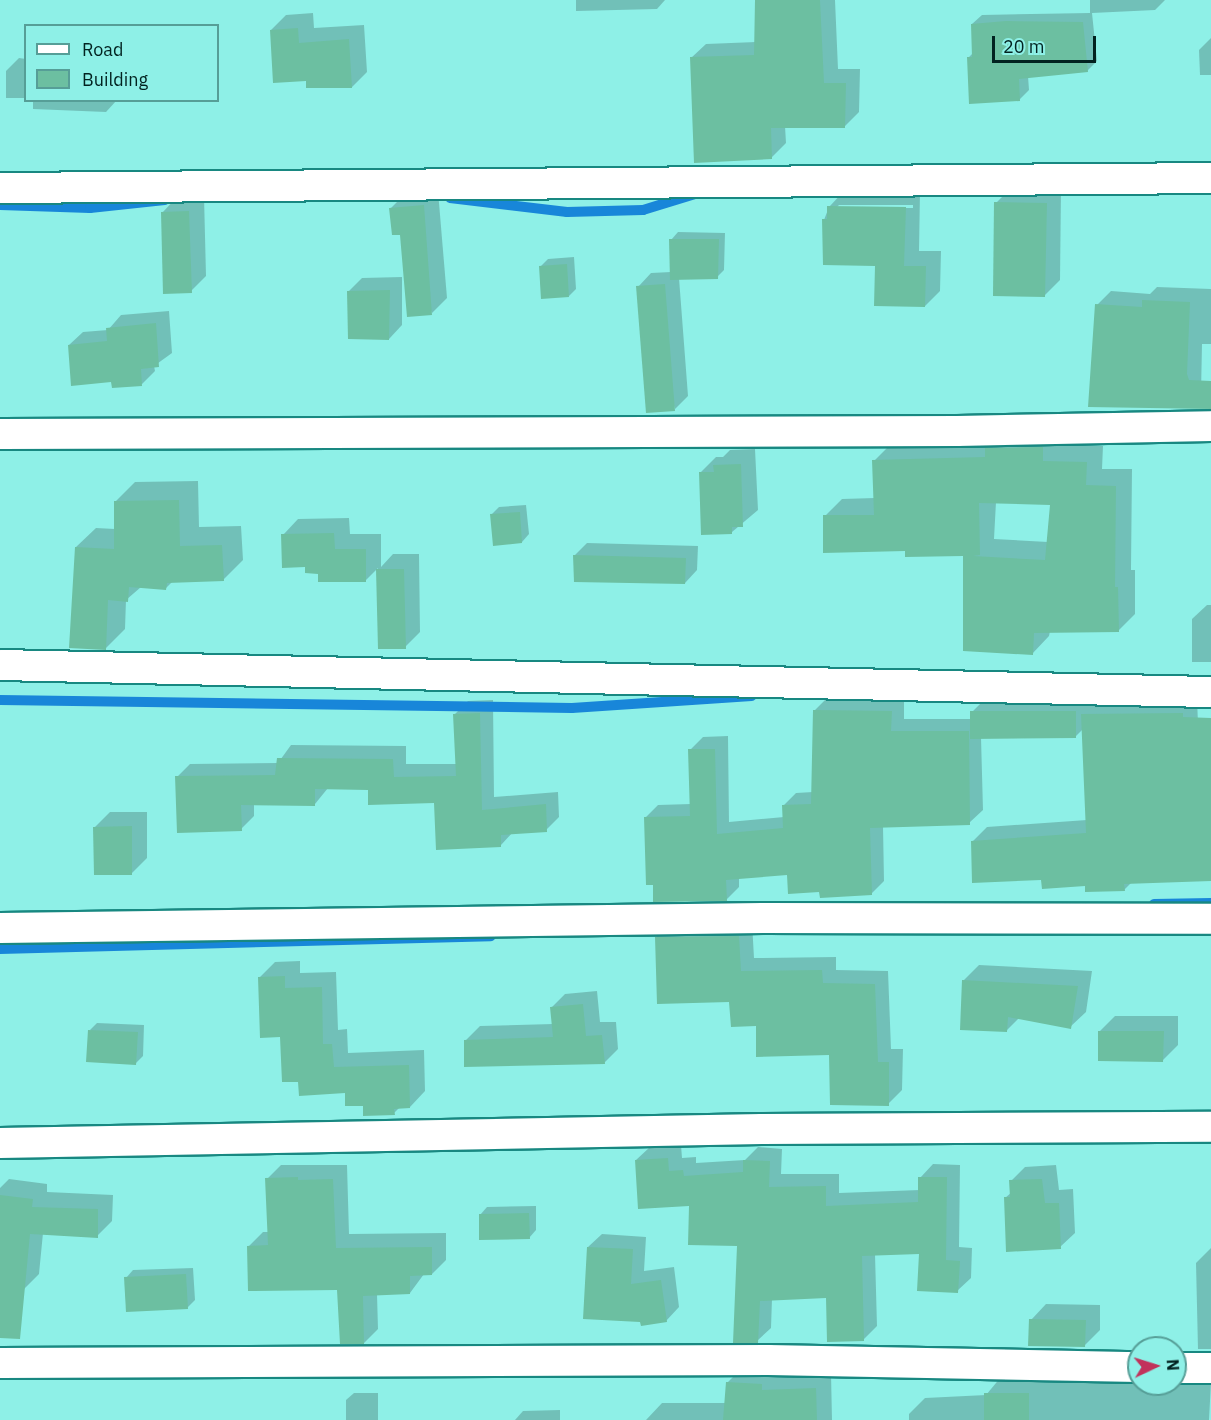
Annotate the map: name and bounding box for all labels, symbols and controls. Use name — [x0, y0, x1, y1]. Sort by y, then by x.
legend — [24, 24, 219, 102]
scale bar — [995, 24, 1098, 62]
text: 20 m — [1003, 35, 1045, 58]
text: Road — [82, 38, 123, 61]
text: Building — [82, 68, 148, 91]
north arrow — [1127, 1336, 1187, 1396]
text: N — [1163, 1358, 1183, 1371]

